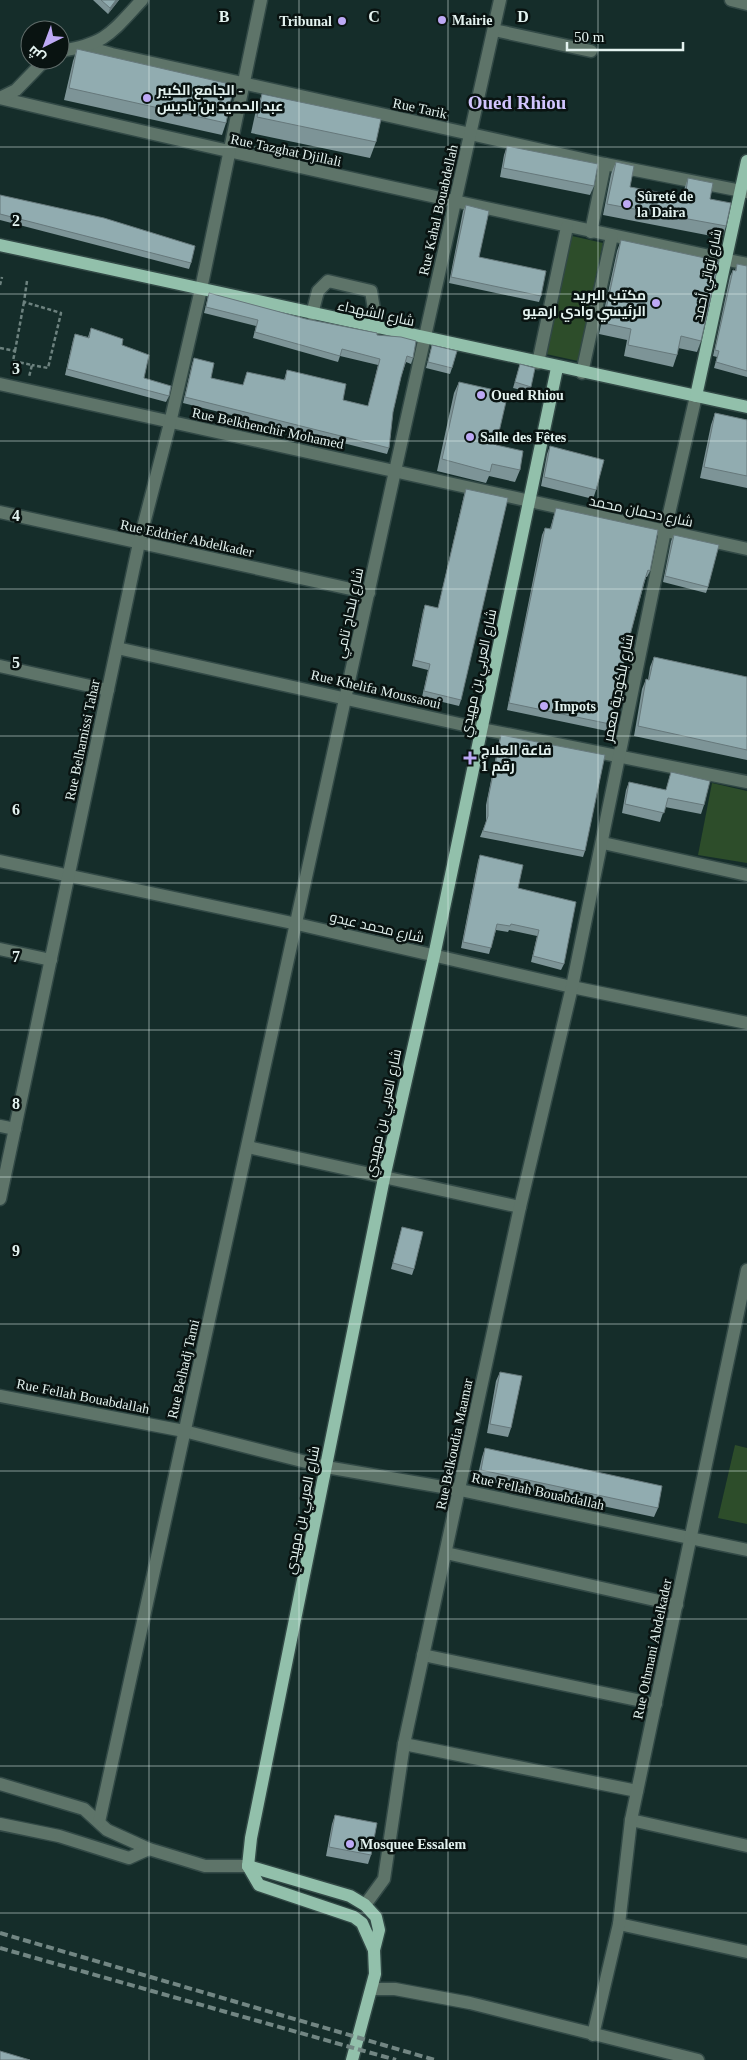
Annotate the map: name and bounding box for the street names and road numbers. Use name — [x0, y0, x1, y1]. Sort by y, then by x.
street label: Rue Tarik — [391, 95, 448, 122]
street label: Rue Tazghat Djillali — [229, 131, 343, 170]
street label: Rue Kahal Bouabdellah — [416, 143, 461, 277]
street label: شارع تواتي أحمد — [688, 227, 729, 324]
street label: شارع الشهداء — [336, 298, 416, 330]
street label: Rue Belkhenchir Mohamed — [191, 405, 345, 452]
street label: شارع دحمان محمد — [587, 493, 694, 531]
street label: Rue Eddrief Abdelkader — [119, 517, 255, 560]
street label: شارع بلحاج تامي — [333, 567, 370, 661]
street label: شارع العربي بن مهيدي — [458, 608, 503, 739]
street label: شارع بلكودية معمر — [600, 633, 637, 744]
street label: Rue Khelifa Moussaoui — [309, 667, 442, 712]
street label: Rue Belhamissi Tahar — [62, 678, 103, 802]
street label: شارع محمد عبدو — [328, 909, 425, 947]
street label: شارع العربي بن مهيدي — [363, 1048, 408, 1179]
street label: Rue Belhadj Tami — [165, 1318, 202, 1420]
street label: Rue Fellah Bouabdallah — [15, 1376, 151, 1417]
street label: Rue Belkoudia Maamar — [433, 1377, 476, 1511]
street label: شارع العربي بن مهيدي — [283, 1445, 326, 1576]
street label: Rue Fellah Bouabdallah — [470, 1470, 606, 1513]
street label: Rue Othmani Abdelkader — [630, 1577, 675, 1721]

